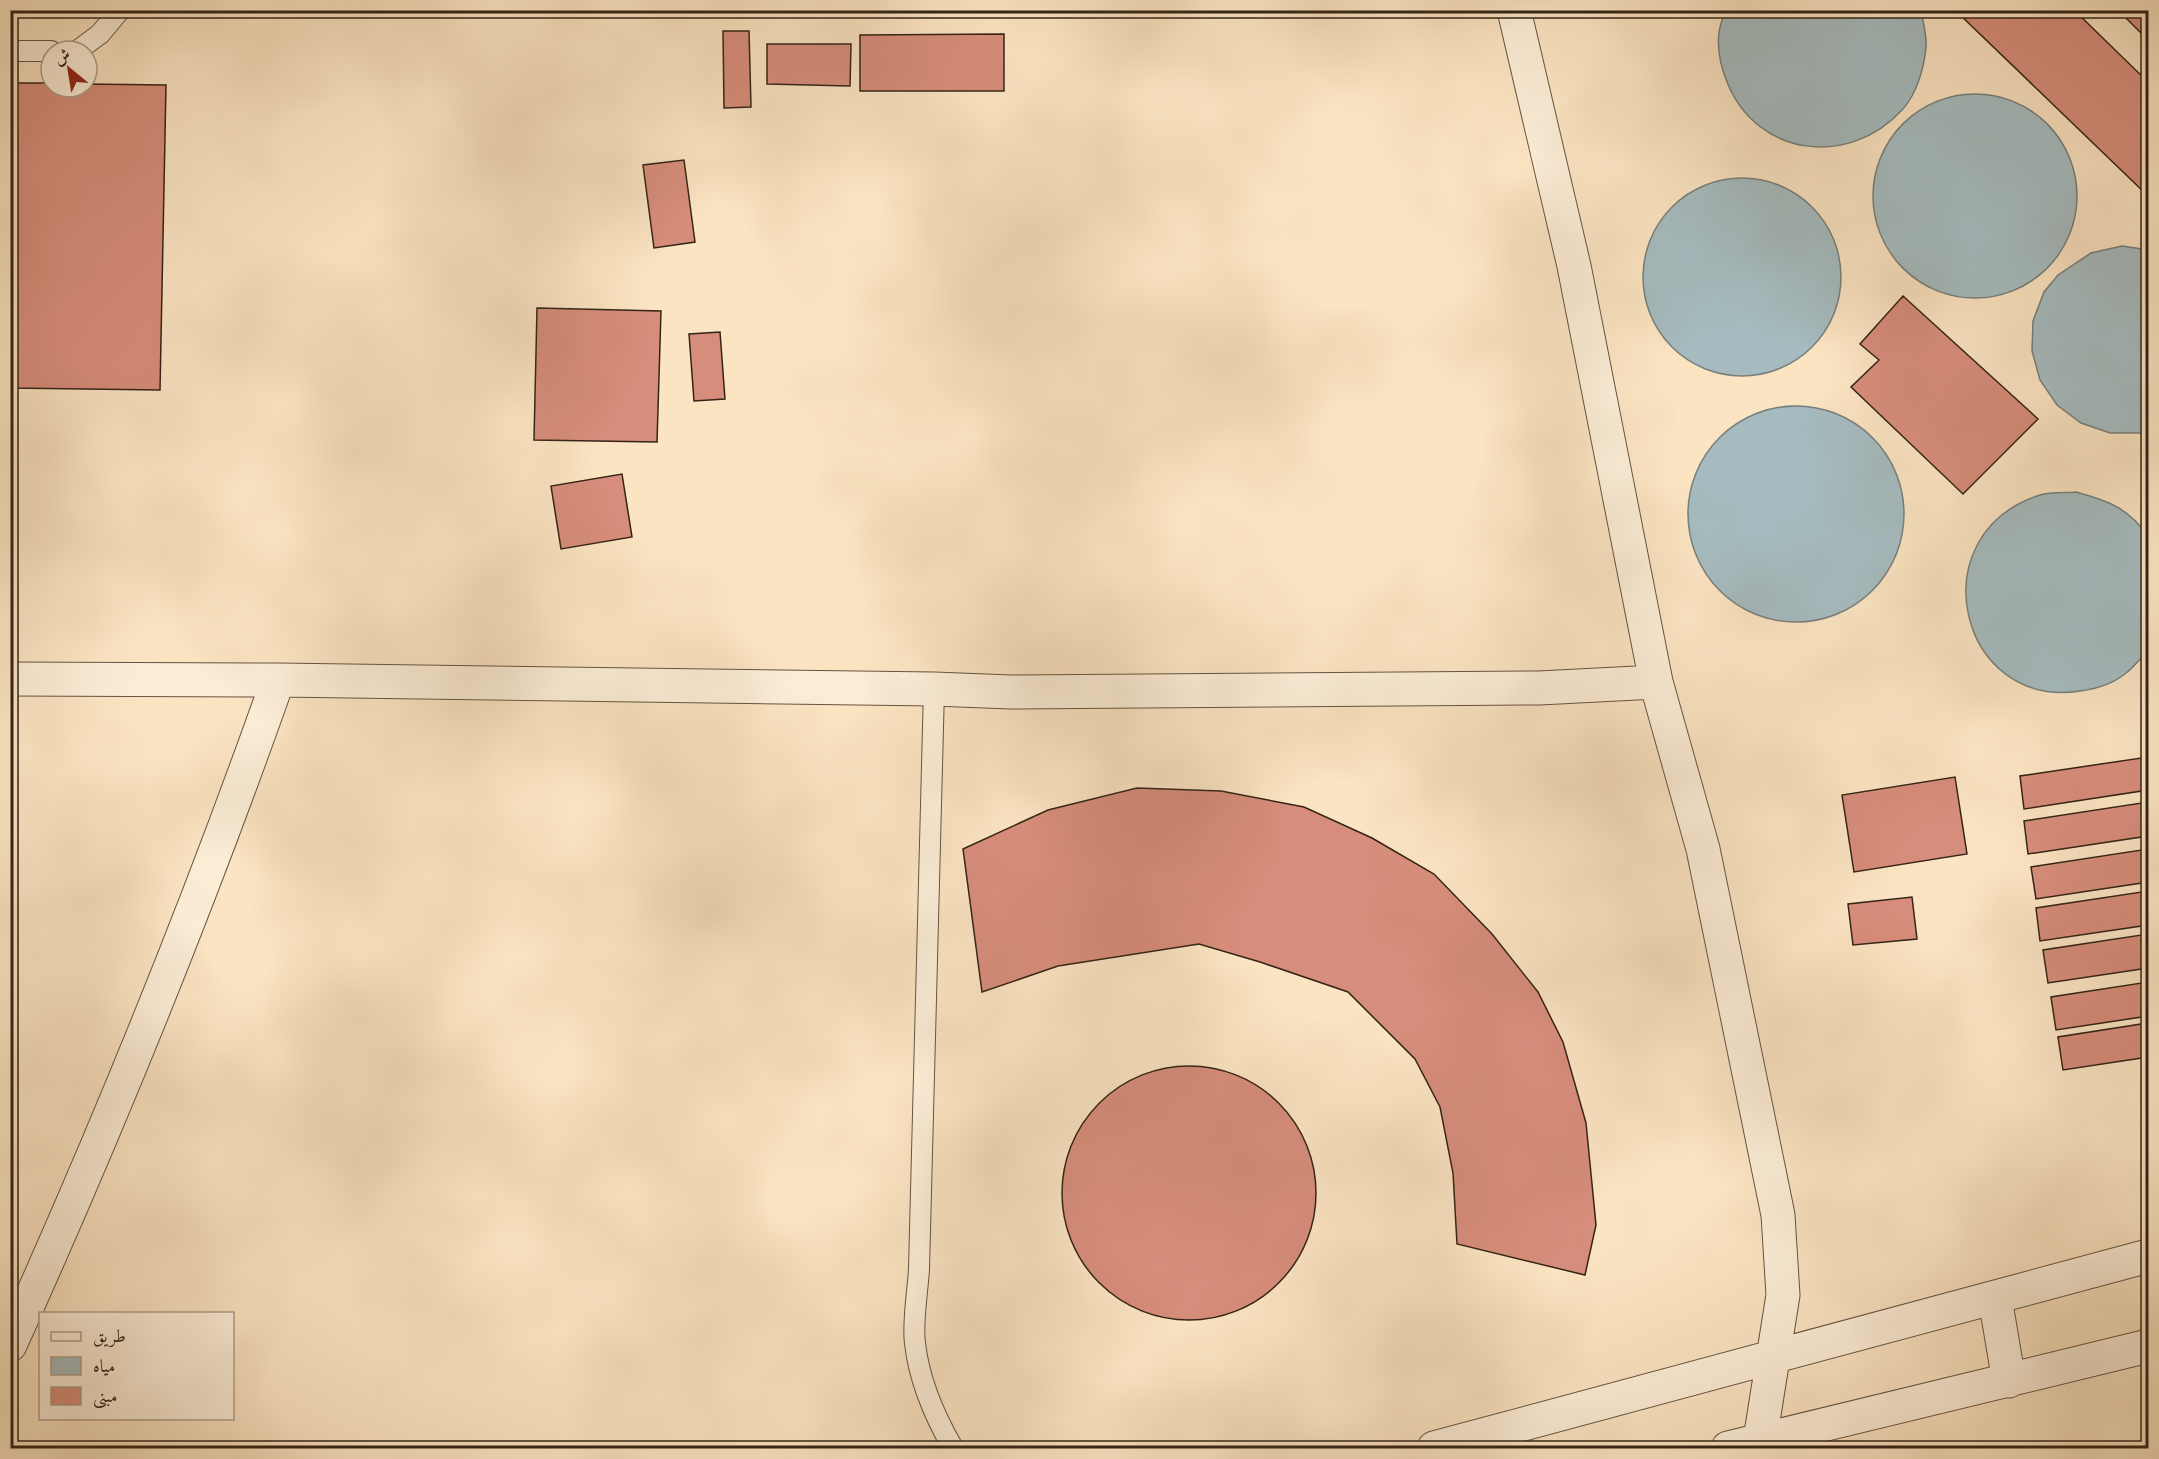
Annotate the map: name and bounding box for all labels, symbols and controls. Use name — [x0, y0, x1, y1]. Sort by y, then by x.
north arrow — [39, 39, 99, 99]
text: ش — [49, 42, 74, 70]
legend — [39, 1312, 234, 1420]
text: طريق — [93, 1322, 126, 1349]
text: مياه — [93, 1352, 115, 1379]
text: مبنى — [93, 1382, 118, 1409]

